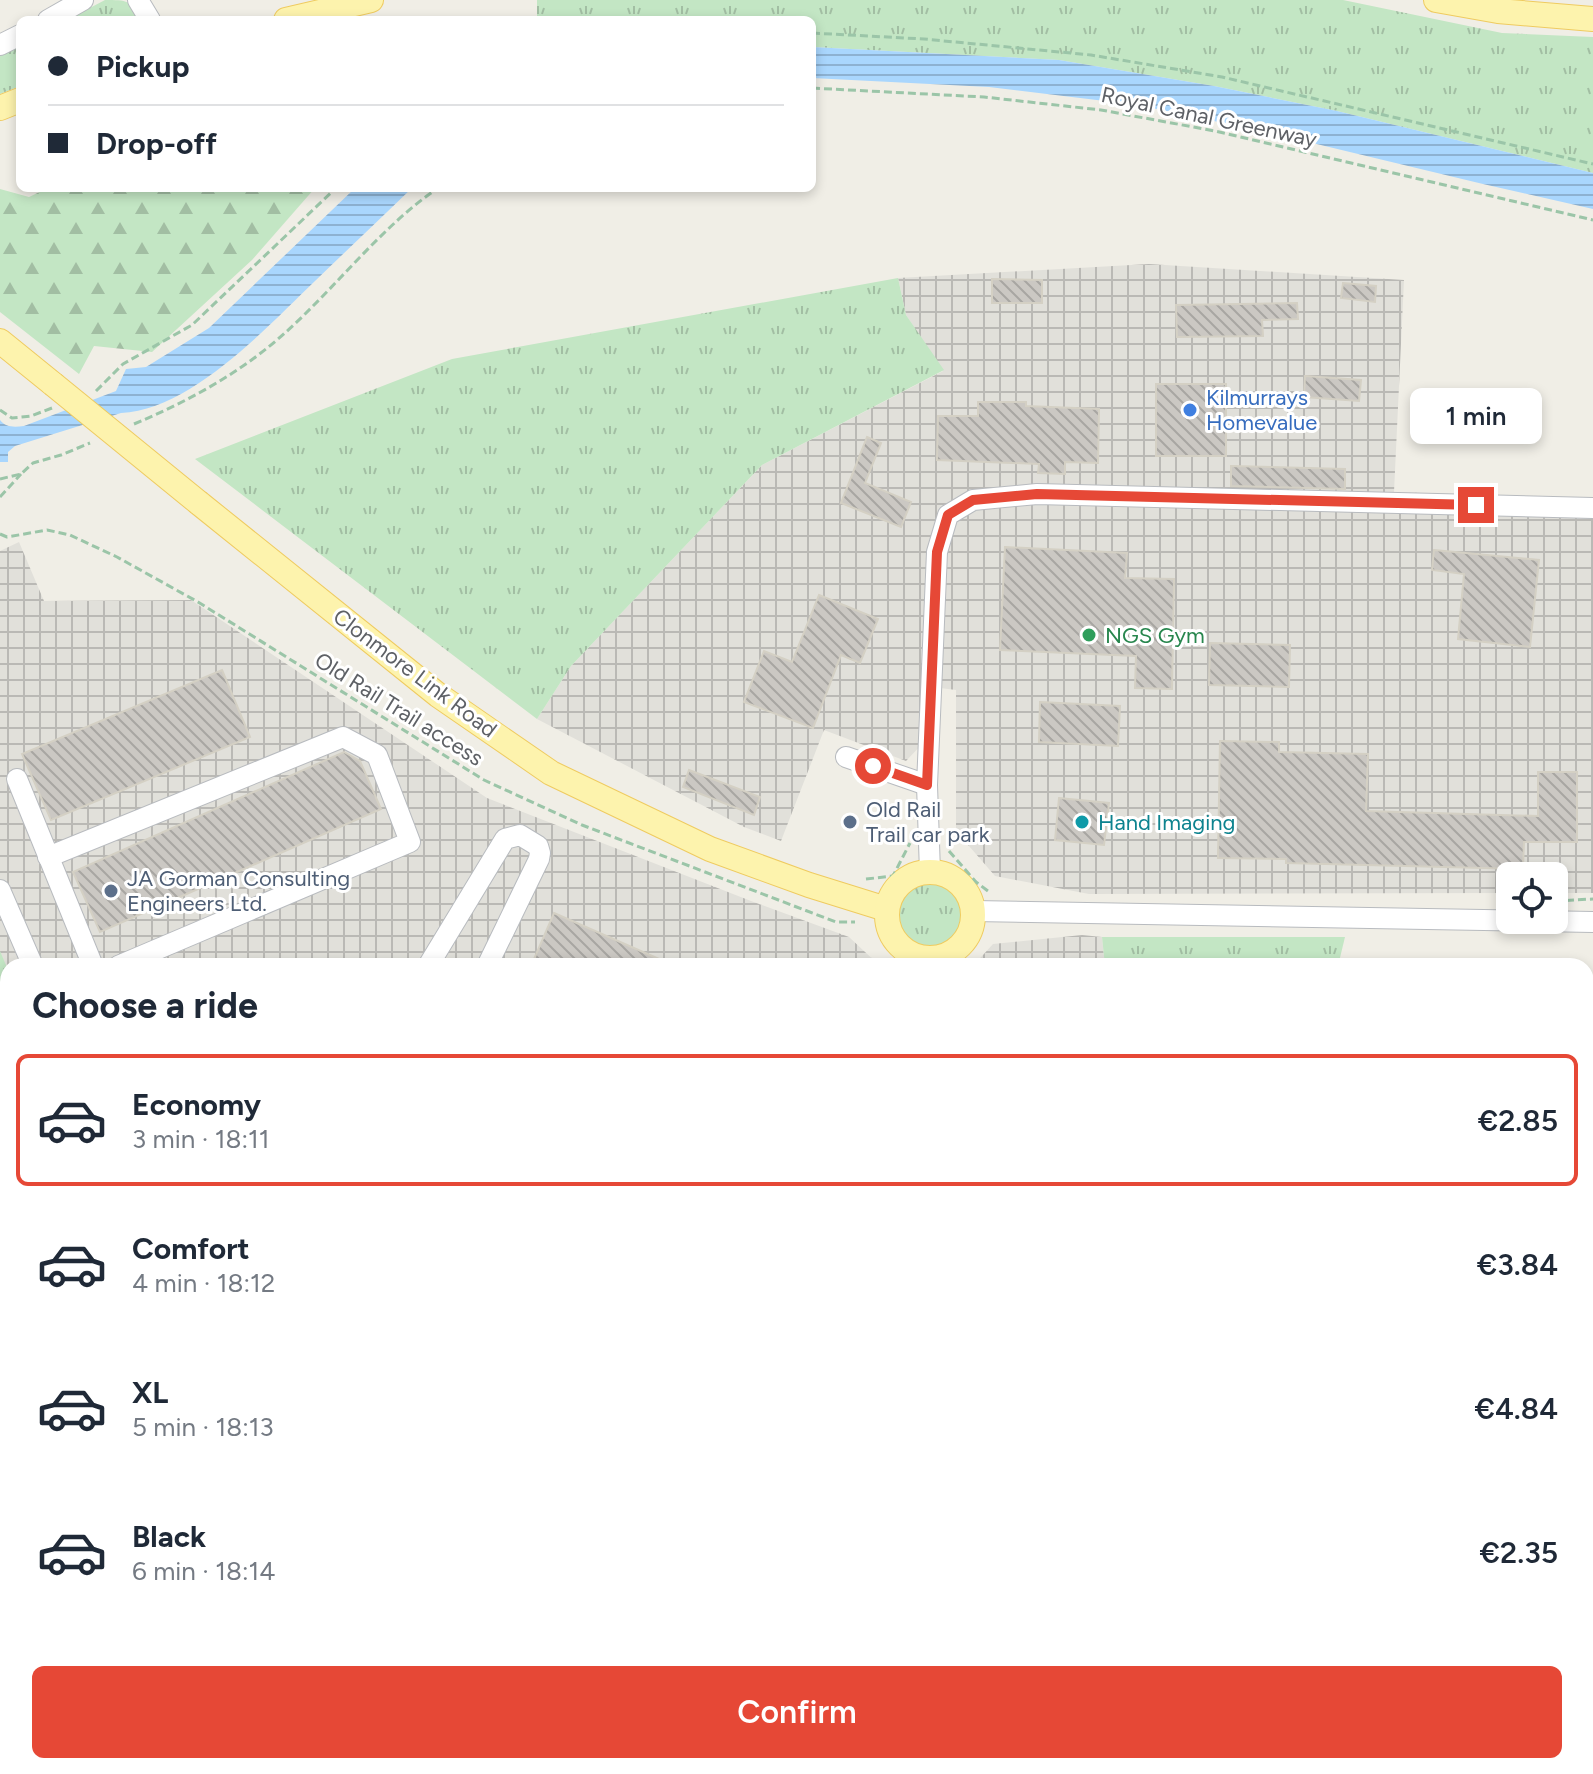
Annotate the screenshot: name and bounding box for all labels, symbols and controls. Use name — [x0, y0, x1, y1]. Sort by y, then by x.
text: Pickup — [96, 48, 190, 85]
street label: Royal Canal Greenway — [1099, 81, 1320, 153]
text: Drop-off — [96, 125, 217, 162]
place label: Kilmurrays Homevalue — [1206, 384, 1317, 436]
callout: 1 min — [1410, 389, 1542, 445]
text: 1 min — [1446, 400, 1506, 432]
marker: Kilmurrays Homevalue — [1181, 401, 1199, 419]
route end — [1458, 487, 1494, 523]
street label: Clonmore Link Road — [328, 603, 502, 743]
place label: NGS Gym — [1105, 622, 1205, 649]
marker: NGS Gym — [1080, 626, 1098, 644]
street label: Old Rail Trail access — [310, 646, 488, 772]
route start — [855, 748, 891, 784]
place label: Old Rail Trail car park — [866, 796, 990, 848]
place label: Hand Imaging — [1098, 809, 1235, 836]
marker: Old Rail Trail car park — [841, 813, 859, 831]
marker: Hand Imaging — [1073, 813, 1091, 831]
map controls — [1496, 862, 1568, 934]
button: locate — [1496, 862, 1568, 934]
place label: JA Gorman Consulting Engineers Ltd. — [127, 865, 350, 917]
marker: JA Gorman Consulting Engineers Ltd. — [102, 882, 120, 900]
text: Choose a ride — [32, 984, 258, 1027]
icon: car — [36, 1084, 108, 1156]
text: Economy — [132, 1086, 261, 1123]
text: €2.85 — [1478, 1102, 1558, 1139]
text: 3 min · 18:11 — [132, 1123, 269, 1155]
icon: car — [36, 1228, 108, 1300]
text: Comfort — [132, 1230, 250, 1267]
text: €3.84 — [1477, 1246, 1558, 1283]
text: 4 min · 18:12 — [132, 1267, 275, 1299]
icon: car — [36, 1372, 108, 1444]
text: XL — [132, 1374, 168, 1411]
text: €4.84 — [1475, 1390, 1558, 1427]
text: 5 min · 18:13 — [132, 1411, 274, 1443]
icon: car — [36, 1516, 108, 1588]
text: Black — [132, 1518, 206, 1555]
text: €2.35 — [1480, 1534, 1558, 1571]
text: 6 min · 18:14 — [132, 1555, 275, 1587]
button: Confirm — [32, 1666, 1562, 1758]

